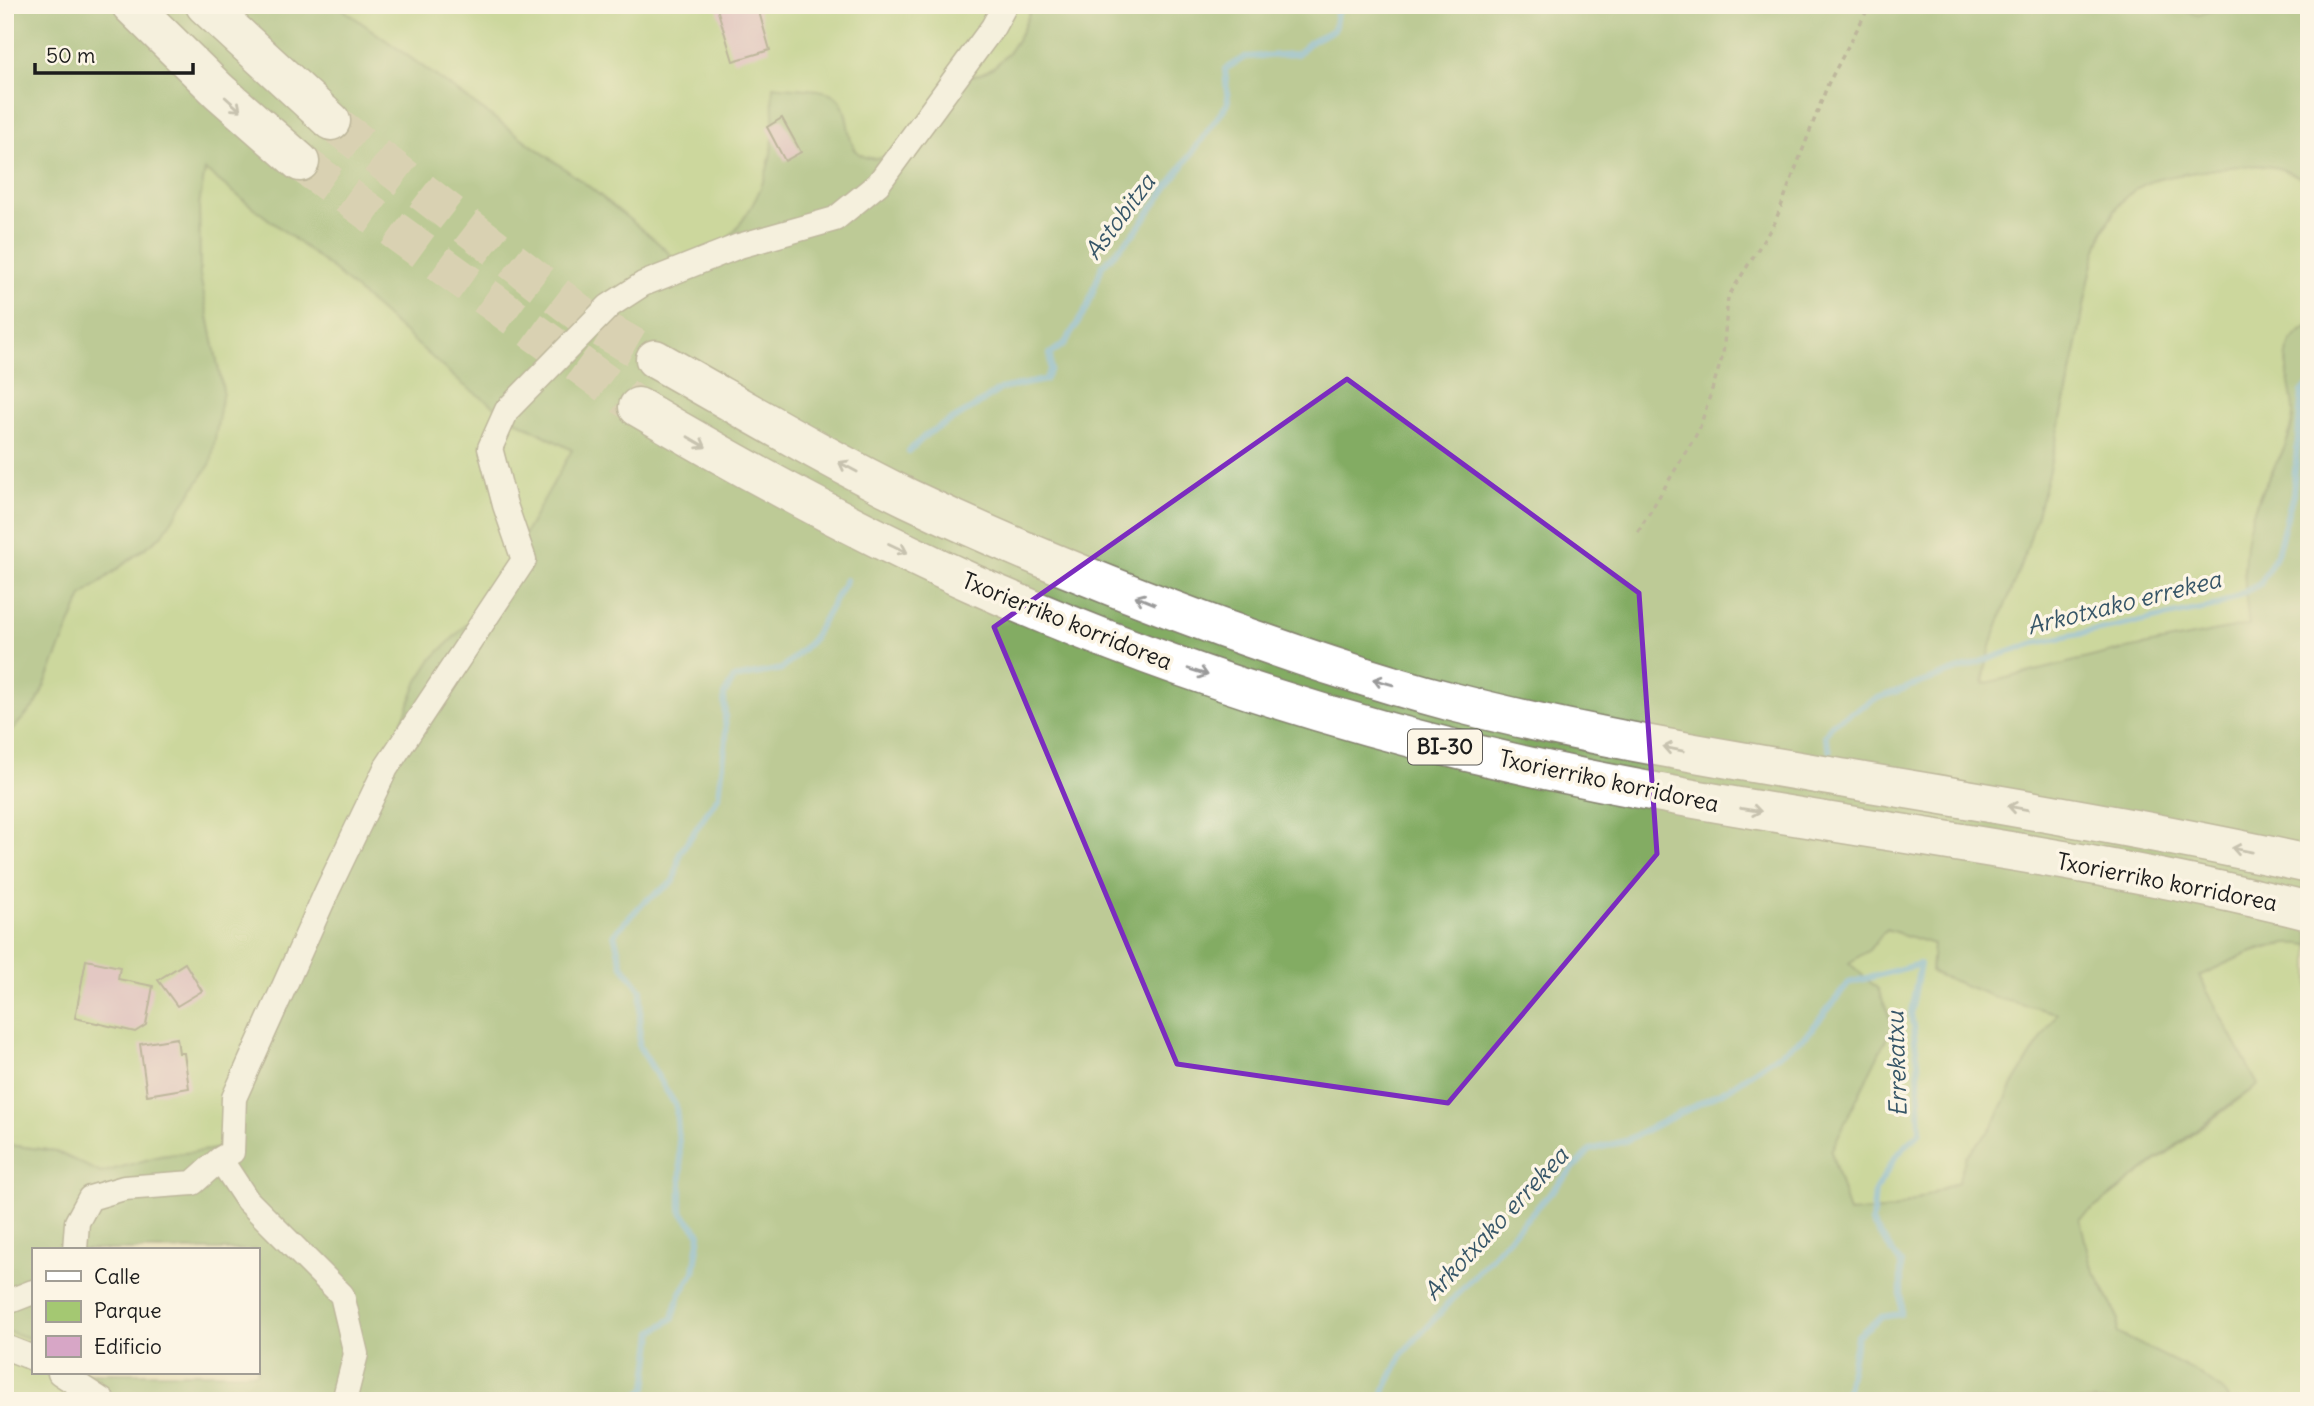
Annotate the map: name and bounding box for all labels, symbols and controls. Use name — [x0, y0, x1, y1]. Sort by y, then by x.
scale bar — [35, 32, 192, 76]
text: 50 m — [46, 42, 95, 69]
one-way arrow — [224, 95, 241, 112]
water label: Astobitza — [1077, 167, 1162, 265]
one-way arrow — [686, 435, 706, 449]
one-way arrow — [838, 459, 859, 473]
one-way arrow — [887, 542, 908, 556]
water label: Arkotxako errekea — [2024, 563, 2225, 641]
street label: Txorierriko korridorea — [958, 565, 1177, 676]
one-way arrow — [1135, 592, 1156, 605]
one-way arrow — [1187, 667, 1209, 679]
one-way arrow — [1373, 675, 1395, 688]
road number: BI-30 — [1408, 730, 1482, 764]
one-way arrow — [1662, 742, 1685, 756]
street label: Txorierriko korridorea — [1496, 743, 1722, 818]
one-way arrow — [2007, 801, 2030, 814]
one-way arrow — [1739, 804, 1762, 817]
one-way arrow — [2231, 842, 2254, 856]
street label: Txorierriko korridorea — [2054, 846, 2280, 917]
water label: Errekatxu — [1879, 1009, 1913, 1117]
water label: Arkotxako errekea — [1417, 1140, 1575, 1306]
legend — [32, 1248, 259, 1374]
text: Calle — [94, 1263, 140, 1290]
text: Parque — [94, 1297, 162, 1324]
text: Edificio — [94, 1333, 162, 1360]

